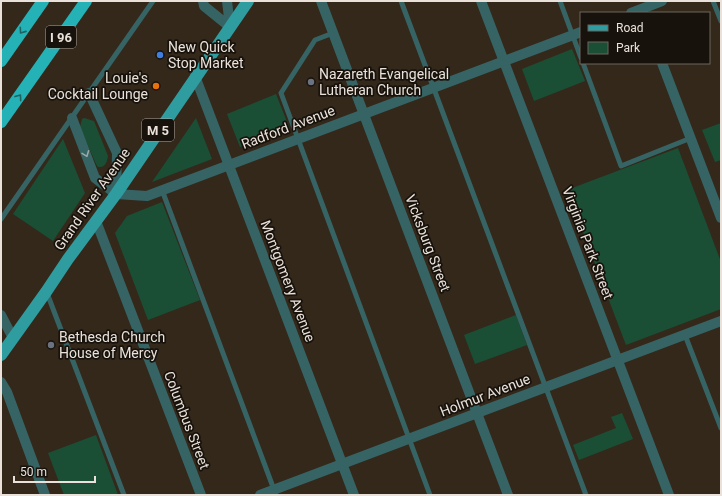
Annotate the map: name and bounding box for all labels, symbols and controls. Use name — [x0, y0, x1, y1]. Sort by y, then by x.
legend — [580, 12, 710, 64]
text: Road — [616, 21, 644, 35]
road number: I 96 — [46, 26, 76, 48]
one-way arrow — [19, 27, 27, 34]
place label: New Quick Stop Market — [168, 39, 244, 71]
text: Park — [616, 41, 641, 55]
marker: New Quick Stop Market — [155, 50, 165, 60]
place label: Nazareth Evangelical Lutheran Church — [319, 66, 449, 98]
place label: Louie's Cocktail Lounge — [48, 70, 148, 102]
marker: Nazareth Evangelical Lutheran Church — [306, 77, 316, 87]
marker: Louie's Cocktail Lounge — [151, 81, 161, 91]
one-way arrow — [14, 95, 21, 102]
street label: Radford Avenue — [239, 102, 337, 152]
road number: M 5 — [142, 119, 174, 141]
street label: Grand River Avenue — [51, 145, 133, 253]
one-way arrow — [82, 151, 90, 158]
street label: Virginia Park Street — [559, 185, 617, 302]
street label: Vicksburg Street — [402, 192, 454, 294]
street label: Montgomery Avenue — [257, 218, 319, 344]
place label: Bethesda Church House of Mercy — [59, 329, 165, 361]
marker: Bethesda Church House of Mercy — [46, 340, 56, 350]
street label: Columbus Street — [161, 369, 213, 472]
street label: Holmur Avenue — [438, 370, 532, 420]
scale bar — [14, 458, 95, 484]
text: 50 m — [20, 465, 47, 479]

